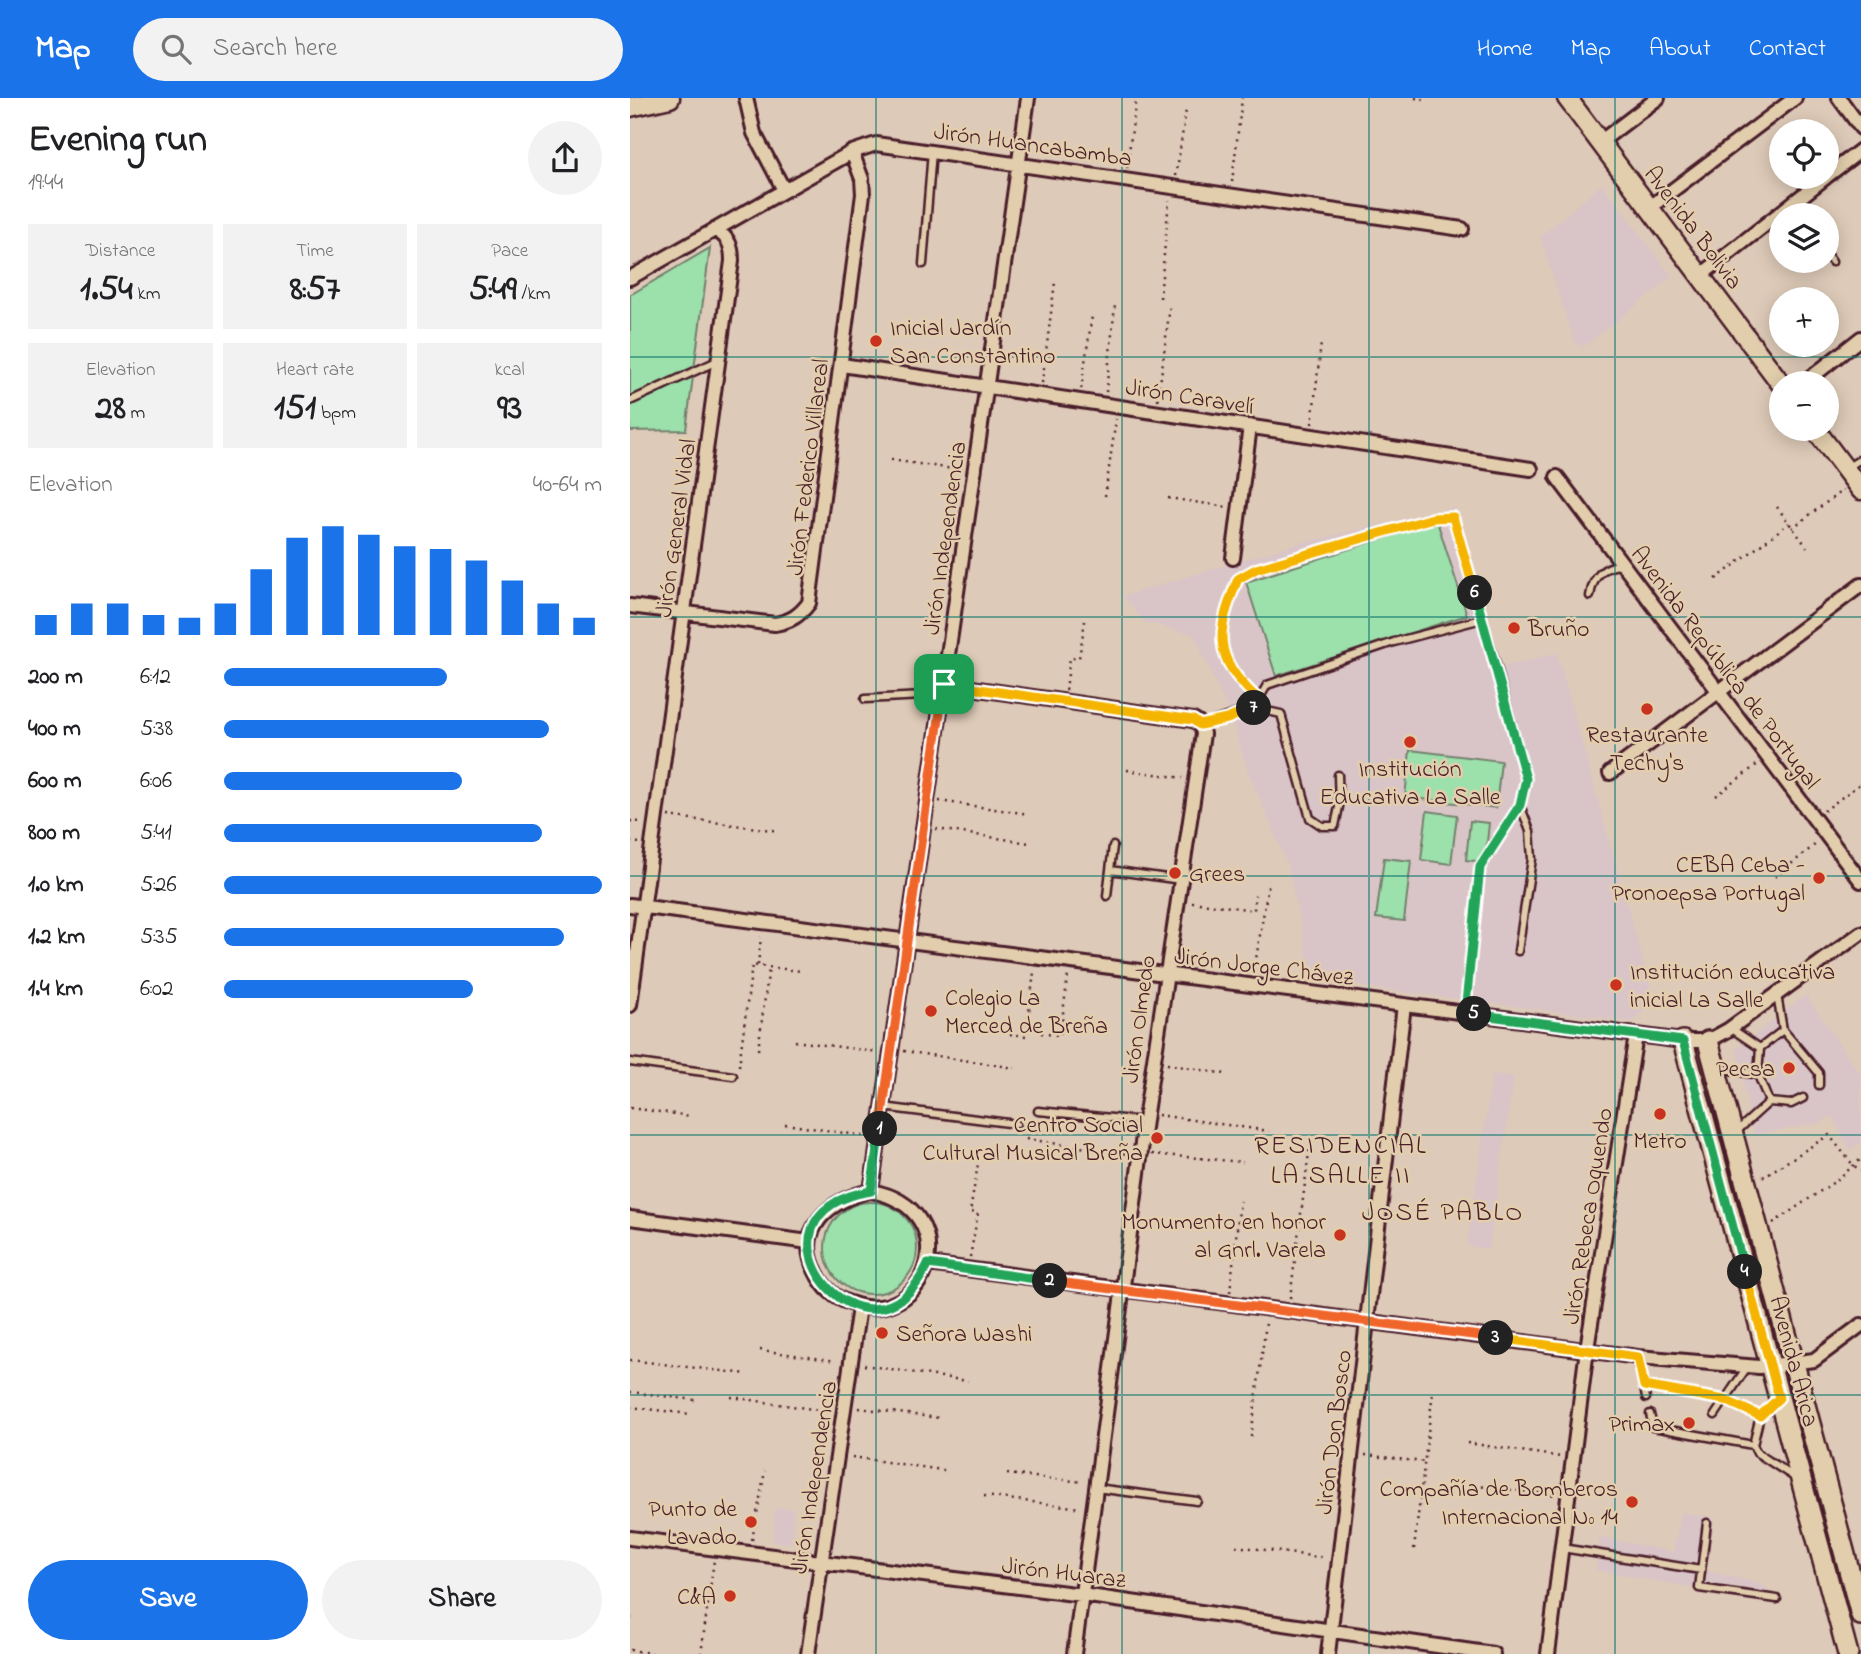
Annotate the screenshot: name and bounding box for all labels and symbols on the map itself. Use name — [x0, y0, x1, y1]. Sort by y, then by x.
street label: Jirón Huancabamba — [931, 115, 1134, 178]
street label: Avenida Bolivia — [1634, 159, 1750, 298]
place label: Inicial Jardín San Constantino — [890, 312, 1055, 375]
marker: Inicial Jardín San Constantino — [868, 333, 884, 349]
street label: Jirón Federico Villareal — [779, 357, 840, 578]
street label: Jirón Caravelí — [1123, 371, 1256, 426]
street label: Jirón General Vidal — [648, 437, 707, 620]
street label: Jirón Independencia — [916, 439, 977, 637]
street label: Avenida República de Portugal — [1621, 539, 1827, 798]
pin: 6 — [1458, 575, 1492, 610]
place label: Bruño — [1527, 613, 1590, 648]
marker: Bruño — [1506, 620, 1522, 636]
pin — [914, 654, 974, 714]
pin: 7 — [1236, 690, 1272, 726]
marker: Restaurante Techy's — [1639, 701, 1655, 717]
place label: Restaurante Techy's — [1586, 719, 1708, 783]
marker: Institución Educativa La Salle — [1402, 734, 1418, 750]
place label: Institución Educativa La Salle — [1320, 753, 1501, 816]
place label: CEBA Ceba - Pronoepsa Portugal — [1611, 849, 1805, 912]
place label: Grees — [1189, 858, 1245, 893]
marker: Grees — [1167, 865, 1183, 881]
marker: CEBA Ceba - Pronoepsa Portugal — [1811, 870, 1827, 886]
street label: Jirón Jorge Chávez — [1172, 940, 1356, 997]
street label: Jirón Olmedo — [1114, 953, 1167, 1086]
place label: Institución educativa inicial La Salle — [1630, 956, 1835, 1019]
marker: Institución educativa inicial La Salle — [1608, 977, 1624, 993]
place label: Colegio La Merced de Breña — [945, 982, 1108, 1045]
pin: 5 — [1456, 996, 1492, 1032]
marker: Colegio La Merced de Breña — [923, 1003, 939, 1019]
place label: Pecsa — [1716, 1053, 1775, 1088]
marker: Pecsa — [1781, 1060, 1797, 1076]
street label: Jirón Rebeca Oquendo — [1555, 1106, 1624, 1327]
marker: Metro — [1652, 1106, 1668, 1122]
place label: Centro Social Cultural Musical Breña — [922, 1109, 1143, 1172]
pin: 1 — [862, 1112, 898, 1146]
place label: Metro — [1633, 1125, 1687, 1160]
district label: RESIDENCIAL LA SALLE II — [1254, 1128, 1428, 1196]
marker: Centro Social Cultural Musical Breña — [1149, 1130, 1165, 1146]
district label: JOSÉ PABLO — [1362, 1195, 1524, 1233]
place label: Monumento en honor al Gnrl. Varela — [1121, 1206, 1327, 1269]
marker: Monumento en honor al Gnrl. Varela — [1332, 1227, 1348, 1243]
pin: 4 — [1728, 1254, 1762, 1290]
pin: 2 — [1032, 1264, 1068, 1298]
street label: Avenida Arica — [1758, 1292, 1827, 1431]
place label: Señora Washi — [896, 1318, 1032, 1353]
pin: 3 — [1478, 1320, 1514, 1356]
marker: Señora Washi — [874, 1325, 890, 1341]
street label: Jirón Don Bosco — [1308, 1348, 1363, 1517]
street label: Jirón Independencia — [783, 1378, 848, 1577]
place label: Primax — [1608, 1408, 1675, 1443]
marker: Primax — [1681, 1415, 1697, 1431]
place label: Compañía de Bomberos Internacional Nº 14 — [1380, 1473, 1618, 1536]
place label: Punto de Lavado — [648, 1493, 737, 1556]
marker: Compañía de Bomberos Internacional Nº 14 — [1624, 1494, 1640, 1510]
marker: Punto de Lavado — [743, 1514, 759, 1530]
street label: Jirón Huaraz — [1000, 1550, 1129, 1600]
place label: C&A — [677, 1581, 716, 1616]
marker: C&A — [722, 1588, 738, 1604]

